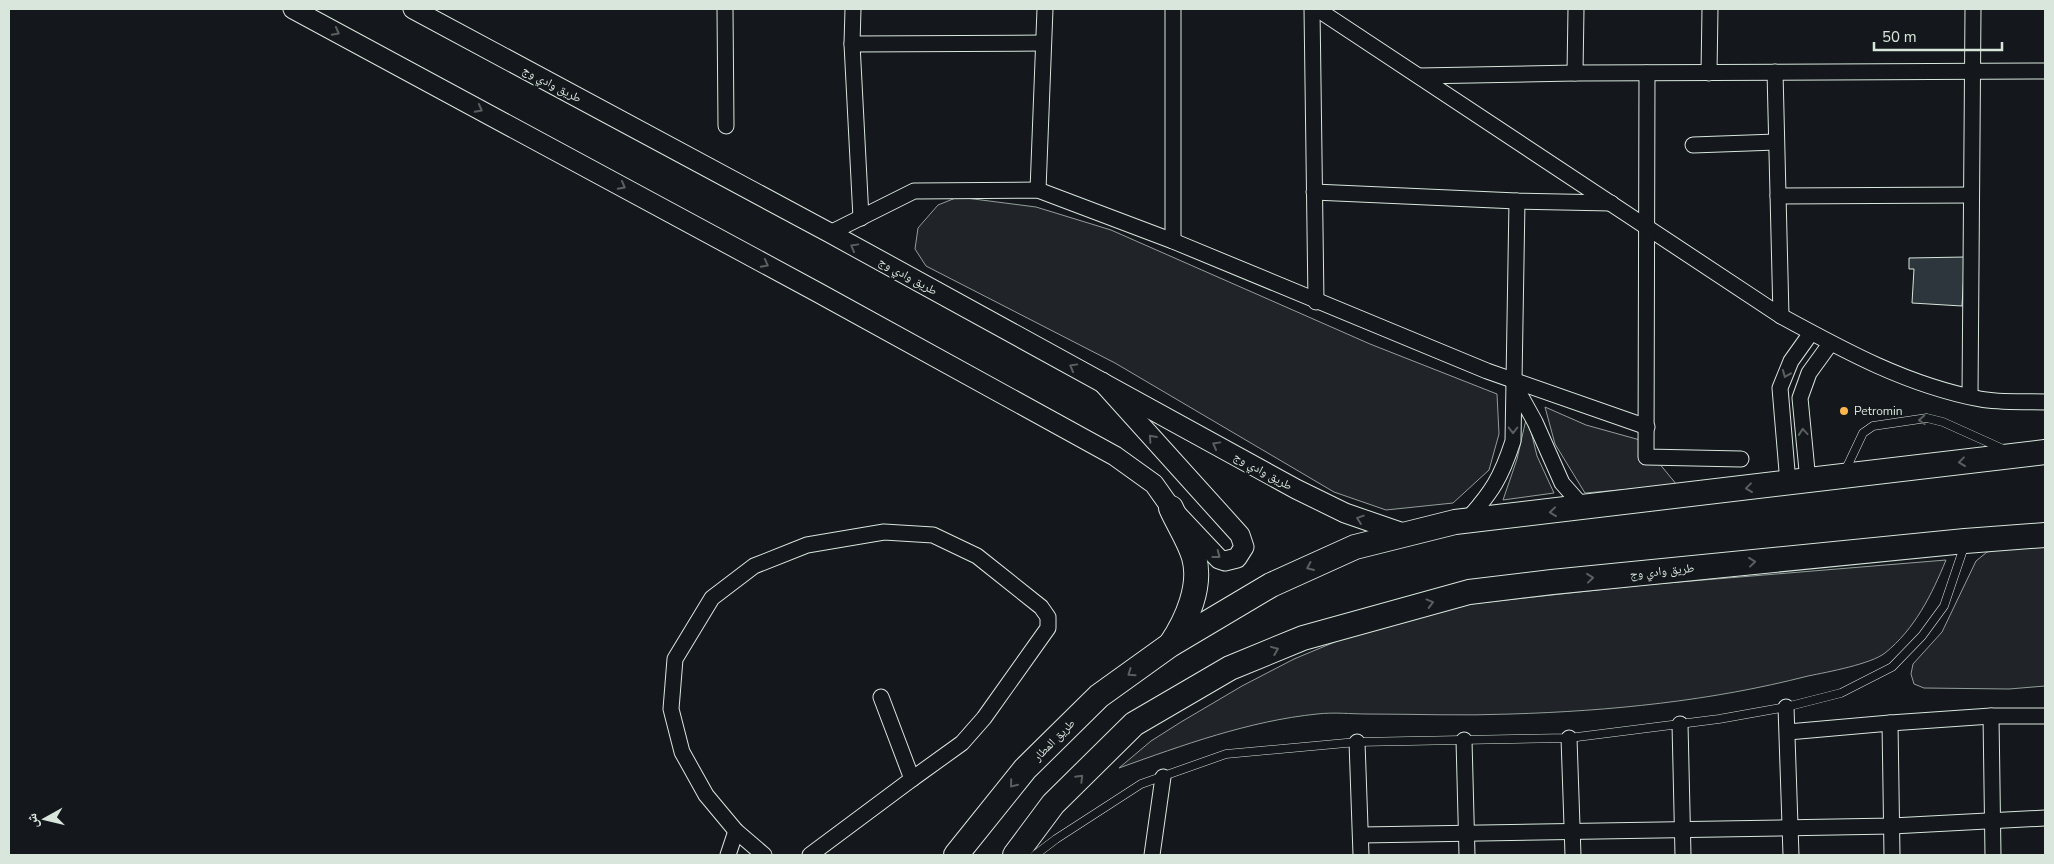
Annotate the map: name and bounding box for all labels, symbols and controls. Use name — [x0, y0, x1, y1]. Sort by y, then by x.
scale bar — [1874, 20, 2002, 52]
one-way arrow — [331, 26, 340, 36]
text: 50 m — [1882, 27, 1917, 47]
street label: طريق وادي وج — [519, 62, 584, 108]
one-way arrow — [474, 103, 483, 113]
one-way arrow — [617, 180, 626, 190]
one-way arrow — [850, 243, 859, 253]
street label: طريق وادي وج — [875, 253, 940, 301]
one-way arrow — [760, 257, 769, 267]
one-way arrow — [1070, 363, 1079, 373]
one-way arrow — [1782, 369, 1792, 378]
place label: Petromin — [1854, 403, 1903, 419]
marker: Petromin — [1838, 405, 1850, 417]
one-way arrow — [1918, 414, 1926, 425]
one-way arrow — [1508, 426, 1518, 434]
one-way arrow — [1798, 428, 1809, 436]
one-way arrow — [1149, 434, 1158, 443]
one-way arrow — [1212, 441, 1221, 451]
street label: طريق وادي وج — [1230, 448, 1295, 496]
one-way arrow — [1958, 456, 1966, 467]
one-way arrow — [1744, 482, 1752, 493]
one-way arrow — [1548, 506, 1556, 517]
one-way arrow — [1356, 515, 1365, 525]
one-way arrow — [1211, 550, 1220, 559]
one-way arrow — [1748, 557, 1756, 568]
street label: طريق وادي وج — [1629, 560, 1695, 584]
one-way arrow — [1307, 562, 1315, 572]
one-way arrow — [1587, 573, 1595, 584]
one-way arrow — [1425, 598, 1434, 608]
one-way arrow — [1270, 645, 1279, 656]
one-way arrow — [1127, 667, 1136, 676]
street label: طريق المطار — [1029, 715, 1079, 765]
one-way arrow — [1074, 775, 1083, 784]
one-way arrow — [1010, 778, 1018, 787]
north arrow — [20, 794, 70, 844]
text: ش — [22, 812, 43, 829]

